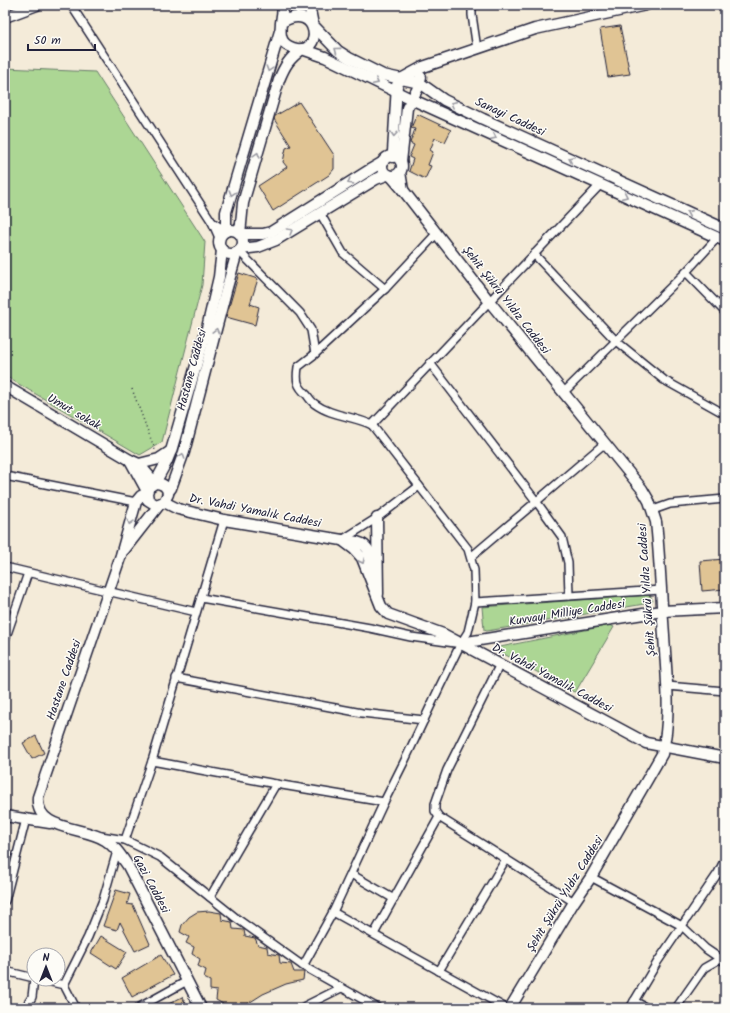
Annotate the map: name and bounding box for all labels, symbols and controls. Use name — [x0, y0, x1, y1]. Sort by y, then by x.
scale bar — [28, 26, 95, 52]
text: 50 m — [34, 31, 61, 50]
one-way arrow — [335, 47, 342, 54]
one-way arrow — [265, 65, 274, 72]
one-way arrow — [372, 77, 379, 85]
street label: Sanayi Caddesi — [472, 92, 549, 142]
one-way arrow — [450, 102, 458, 109]
one-way arrow — [390, 131, 399, 137]
one-way arrow — [490, 132, 497, 140]
one-way arrow — [252, 152, 261, 159]
one-way arrow — [568, 156, 575, 164]
one-way arrow — [347, 178, 354, 185]
one-way arrow — [228, 189, 237, 196]
one-way arrow — [621, 191, 629, 199]
one-way arrow — [686, 210, 694, 218]
one-way arrow — [286, 228, 293, 236]
street label: Şehit Şükrü Yıldız Caddesi — [457, 242, 555, 359]
street label: Hastane Caddesi — [172, 326, 212, 413]
one-way arrow — [211, 327, 220, 334]
street label: Umut sokak — [44, 389, 105, 435]
one-way arrow — [177, 453, 186, 460]
street label: Dr. Vahdi Yamalık Caddesi — [187, 489, 324, 533]
one-way arrow — [126, 518, 135, 525]
street label: Şehit Şükrü Yıldız Caddesi — [633, 522, 661, 657]
one-way arrow — [357, 556, 365, 564]
street label: Kuvvayi Milliye Caddesi — [508, 594, 627, 632]
street label: Hastane Caddesi — [41, 636, 87, 723]
street label: Dr. Vahdi Yamalık Caddesi — [488, 638, 617, 718]
street label: Şehit Şükrü Yıldız Caddesi — [522, 831, 609, 956]
street label: Gazi Caddesi — [128, 851, 175, 918]
north arrow — [26, 947, 66, 987]
text: N — [43, 949, 50, 967]

